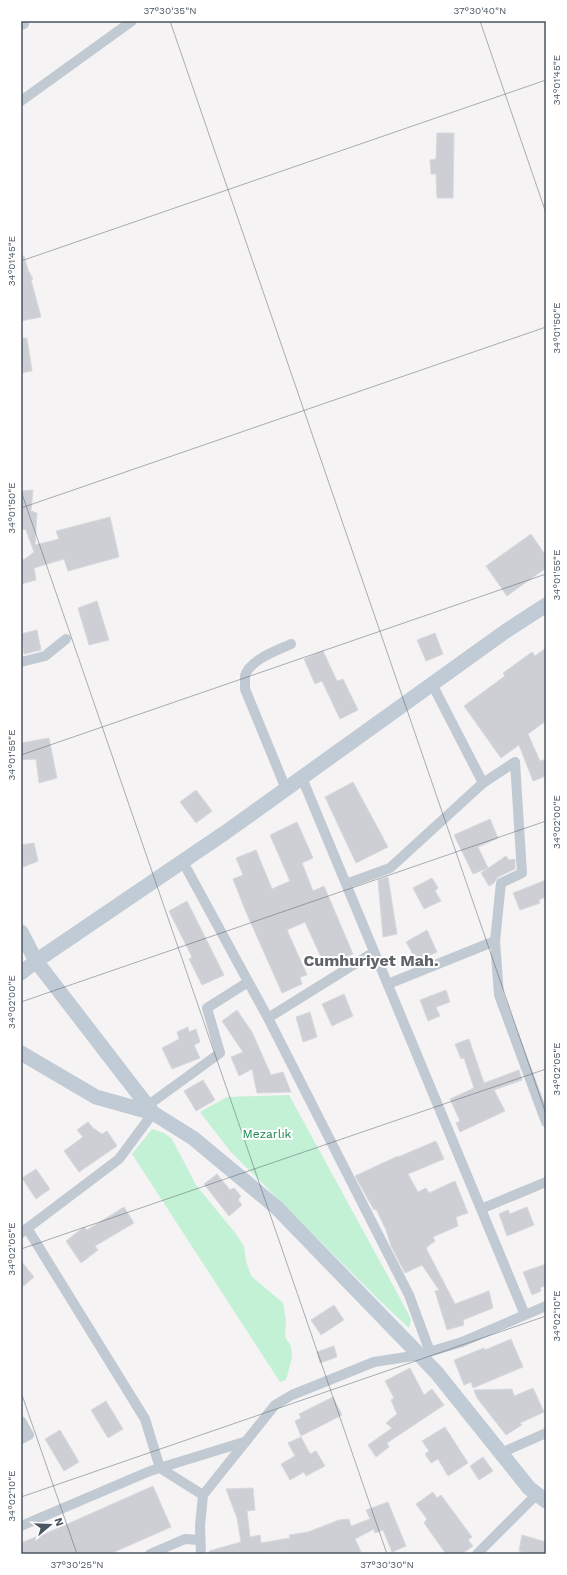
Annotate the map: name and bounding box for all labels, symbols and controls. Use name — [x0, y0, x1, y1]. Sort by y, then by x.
text: 37°30'35"N — [143, 5, 197, 16]
text: 37°30'40"N — [454, 5, 506, 16]
text: 34°01'45"E — [551, 55, 562, 105]
text: 34°01'45"E — [6, 236, 17, 286]
text: 34°01'50"E — [551, 302, 562, 354]
text: 34°01'50"E — [6, 482, 17, 534]
text: 34°01'55"E — [551, 549, 562, 601]
text: 34°01'55"E — [6, 729, 17, 781]
text: 34°02'00"E — [551, 795, 562, 849]
district label: Cumhuriyet Mah. — [303, 951, 439, 970]
text: 34°02'00"E — [6, 975, 17, 1029]
text: 34°02'05"E — [551, 1042, 562, 1096]
park label: Mezarlık — [243, 1127, 292, 1141]
text: 34°02'05"E — [6, 1222, 17, 1276]
text: 34°02'10"E — [551, 1290, 562, 1342]
text: 34°02'10"E — [6, 1470, 17, 1522]
north arrow — [30, 1505, 70, 1545]
text: N — [52, 1516, 66, 1528]
text: 37°30'25"N — [50, 1559, 104, 1570]
text: 37°30'30"N — [360, 1559, 414, 1570]

